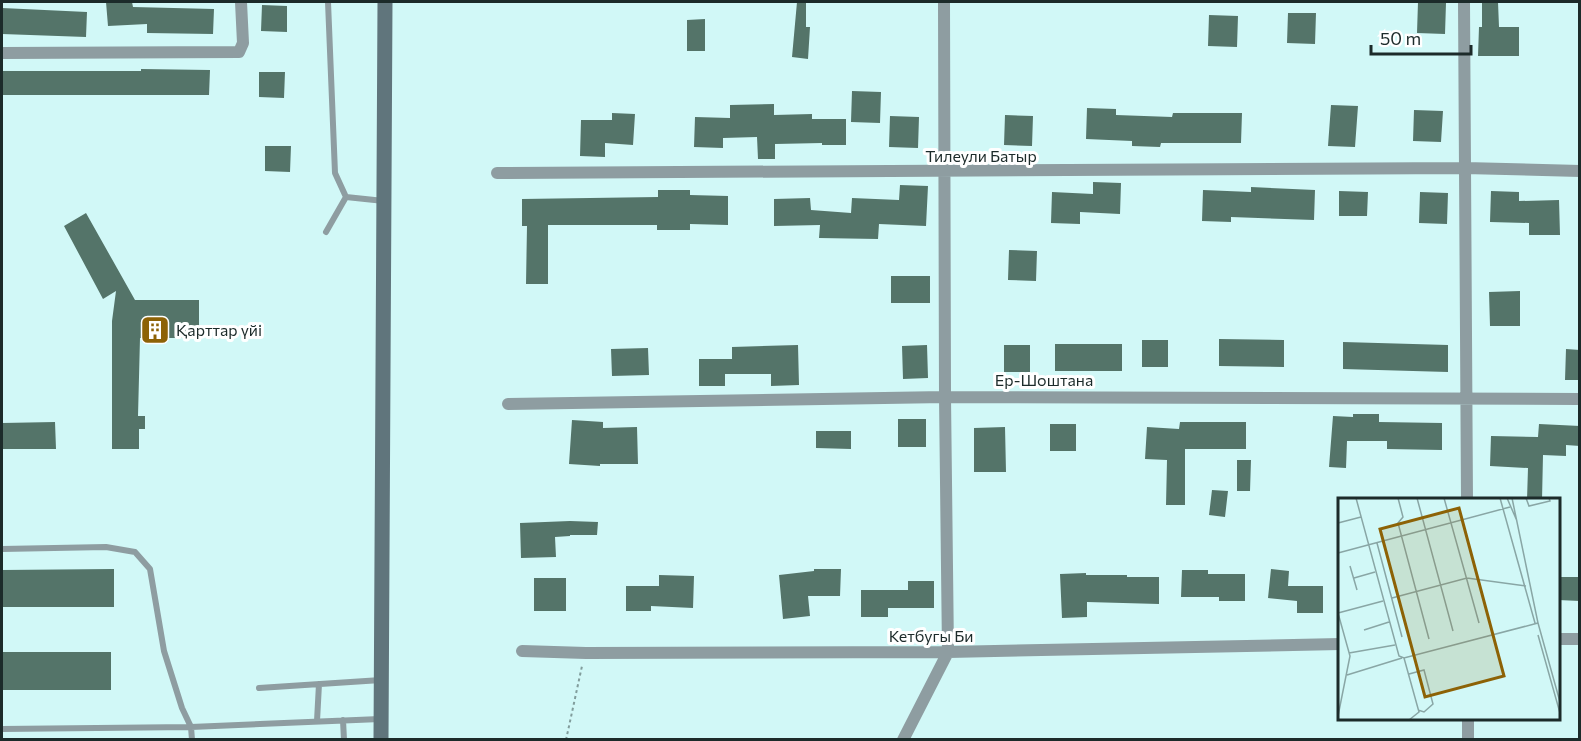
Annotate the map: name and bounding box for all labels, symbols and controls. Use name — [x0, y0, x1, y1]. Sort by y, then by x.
scale bar — [1371, 18, 1472, 56]
text: 50 m — [1380, 27, 1421, 49]
street label: Тилеули Батыр — [925, 146, 1037, 165]
building icon: Қарттар үйі — [139, 314, 171, 346]
place label: Қарттар үйі — [176, 320, 262, 339]
street label: Ер-Шоштана — [995, 370, 1093, 389]
inset map — [1338, 498, 1560, 720]
street label: Кетбугы Би — [889, 626, 973, 645]

